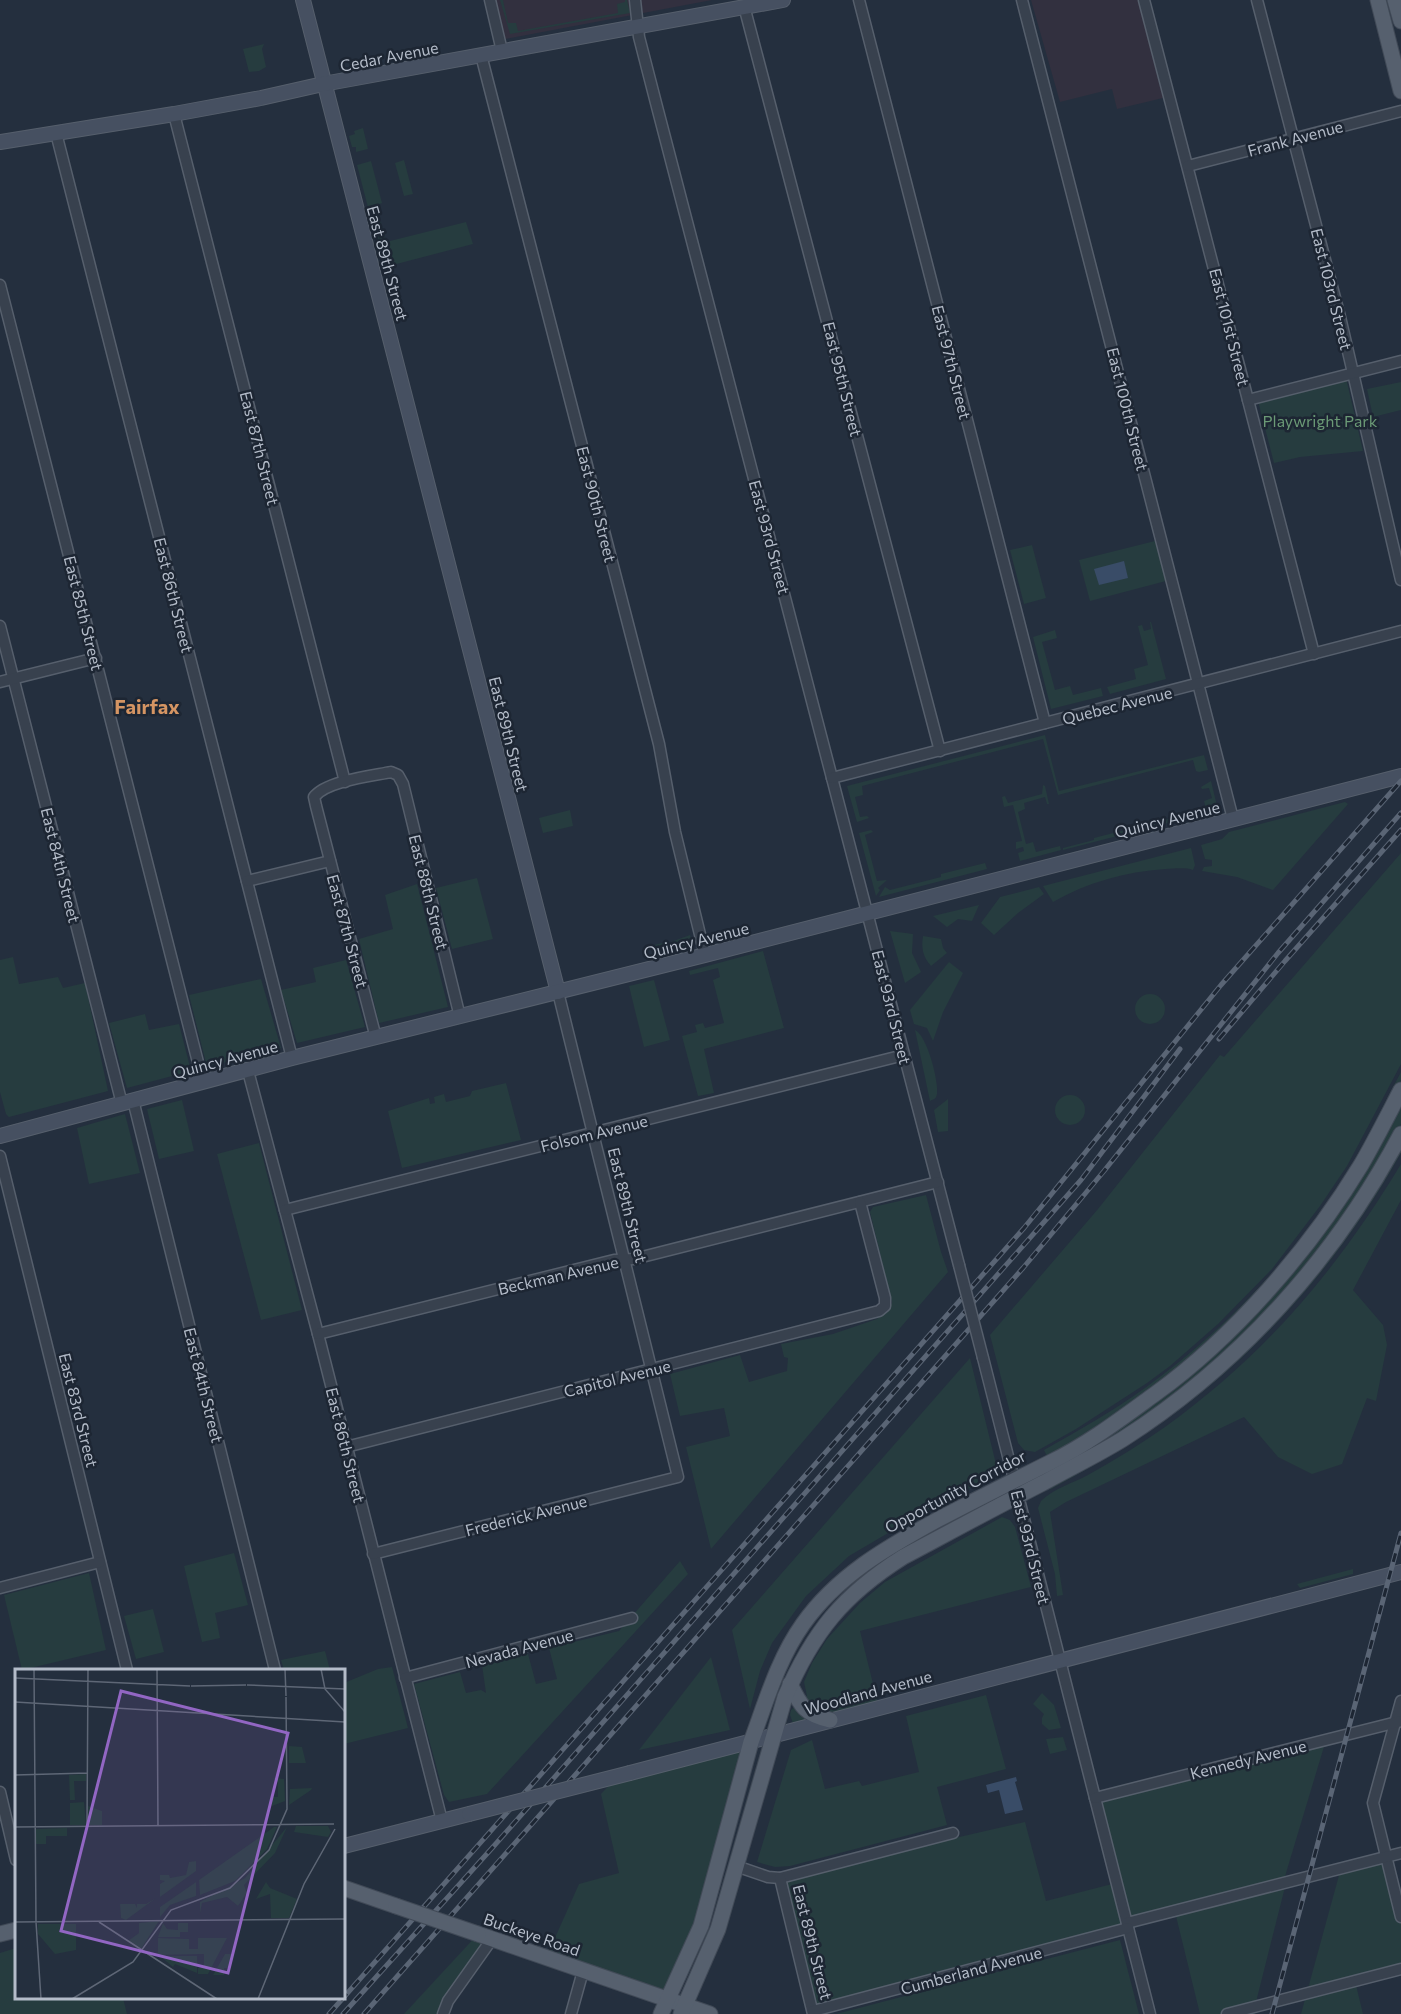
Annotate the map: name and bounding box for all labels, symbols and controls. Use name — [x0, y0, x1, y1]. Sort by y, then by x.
street label: Cedar Avenue — [338, 37, 440, 75]
street label: Frank Avenue — [1245, 116, 1345, 160]
street label: East 89th Street — [364, 203, 413, 323]
street label: East 103rd Street — [1308, 226, 1356, 352]
street label: East 101st Street — [1206, 266, 1254, 388]
street label: East 97th Street — [929, 303, 975, 421]
street label: East 95th Street — [820, 320, 867, 439]
street label: East 100th Street — [1103, 345, 1153, 473]
street label: East 87th Street — [237, 389, 283, 507]
park label: Playwright Park — [1263, 411, 1378, 430]
street label: East 90th Street — [573, 444, 621, 564]
street label: East 93rd Street — [746, 478, 794, 596]
street label: East 86th Street — [150, 535, 198, 655]
street label: East 85th Street — [61, 554, 108, 673]
street label: East 89th Street — [485, 674, 533, 794]
street label: Quebec Avenue — [1060, 682, 1174, 728]
district label: Fairfax — [114, 694, 180, 718]
street label: Quincy Avenue — [1112, 797, 1222, 841]
street label: East 84th Street — [38, 805, 85, 925]
street label: East 88th Street — [405, 832, 453, 952]
street label: East 87th Street — [324, 872, 372, 990]
street label: Quincy Avenue — [641, 918, 751, 962]
street label: East 93rd Street — [869, 948, 915, 1067]
street label: Quincy Avenue — [170, 1036, 280, 1082]
street label: Folsom Avenue — [539, 1111, 649, 1155]
street label: East 89th Street — [604, 1145, 652, 1265]
street label: Beckman Avenue — [496, 1252, 620, 1298]
street label: East 84th Street — [181, 1325, 228, 1445]
street label: East 83rd Street — [56, 1351, 102, 1470]
street label: Capitol Avenue — [562, 1356, 672, 1400]
street label: East 86th Street — [322, 1385, 370, 1505]
street label: Opportunity Corridor — [881, 1445, 1029, 1536]
street label: East 93rd Street — [1008, 1488, 1054, 1607]
street label: Frederick Avenue — [463, 1491, 589, 1539]
street label: Nevada Avenue — [463, 1624, 575, 1672]
street label: Woodland Avenue — [802, 1666, 934, 1718]
inset map — [15, 1669, 345, 1999]
street label: Kennedy Avenue — [1188, 1735, 1308, 1783]
street label: East 89th Street — [789, 1882, 837, 2002]
street label: Buckeye Road — [481, 1909, 583, 1959]
street label: Cumberland Avenue — [898, 1942, 1044, 1998]

